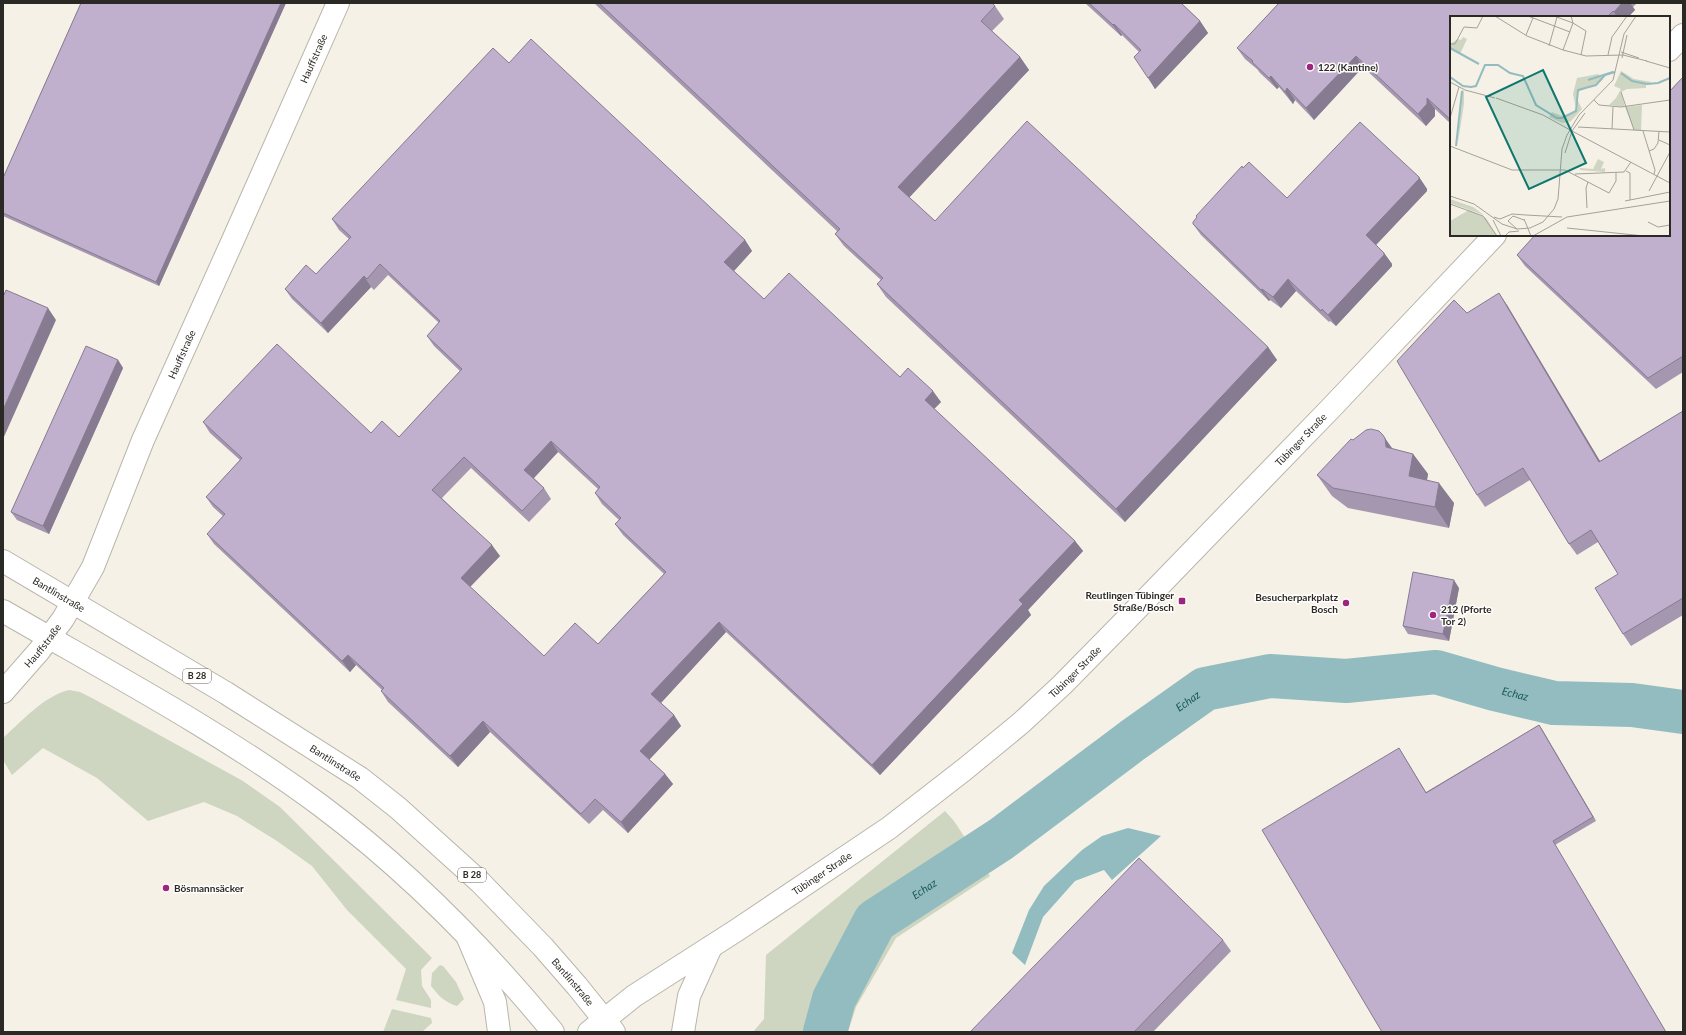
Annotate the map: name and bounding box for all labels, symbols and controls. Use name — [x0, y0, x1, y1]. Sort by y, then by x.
inset map — [1450, 16, 1670, 236]
street label: Hauffstraße — [297, 32, 330, 85]
place label: 122 (Kantine) — [1318, 61, 1378, 73]
marker: 122 (Kantine) — [1305, 62, 1315, 72]
street label: Hauffstraße — [165, 328, 198, 381]
street label: Tübinger Straße — [1272, 410, 1329, 468]
street label: Bantlinstraße — [31, 574, 87, 614]
place label: Reutlingen Tübinger Straße/Bosch — [1085, 589, 1174, 613]
place label: Besucherparkplatz Bosch — [1255, 591, 1338, 615]
marker: Reutlingen Tübinger Straße/Bosch — [1177, 596, 1187, 606]
marker: Besucherparkplatz Bosch — [1341, 598, 1351, 608]
place label: 212 (Pforte Tor 2) — [1441, 603, 1492, 627]
marker: 212 (Pforte Tor 2) — [1428, 610, 1438, 620]
street label: Hauffstraße — [21, 621, 63, 670]
street label: Tübinger Straße — [1046, 643, 1103, 700]
road number: B 28 — [183, 669, 211, 683]
water label: Echaz — [1501, 684, 1530, 703]
water label: Echaz — [1173, 687, 1203, 714]
street label: Bantlinstraße — [308, 742, 364, 783]
street label: Tübinger Straße — [790, 849, 854, 897]
road number: B 28 — [458, 868, 486, 882]
water label: Echaz — [909, 876, 939, 901]
place label: Bösmannsäcker — [174, 882, 244, 894]
marker: Bösmannsäcker — [161, 883, 171, 893]
street label: Bantlinstraße — [549, 956, 596, 1008]

